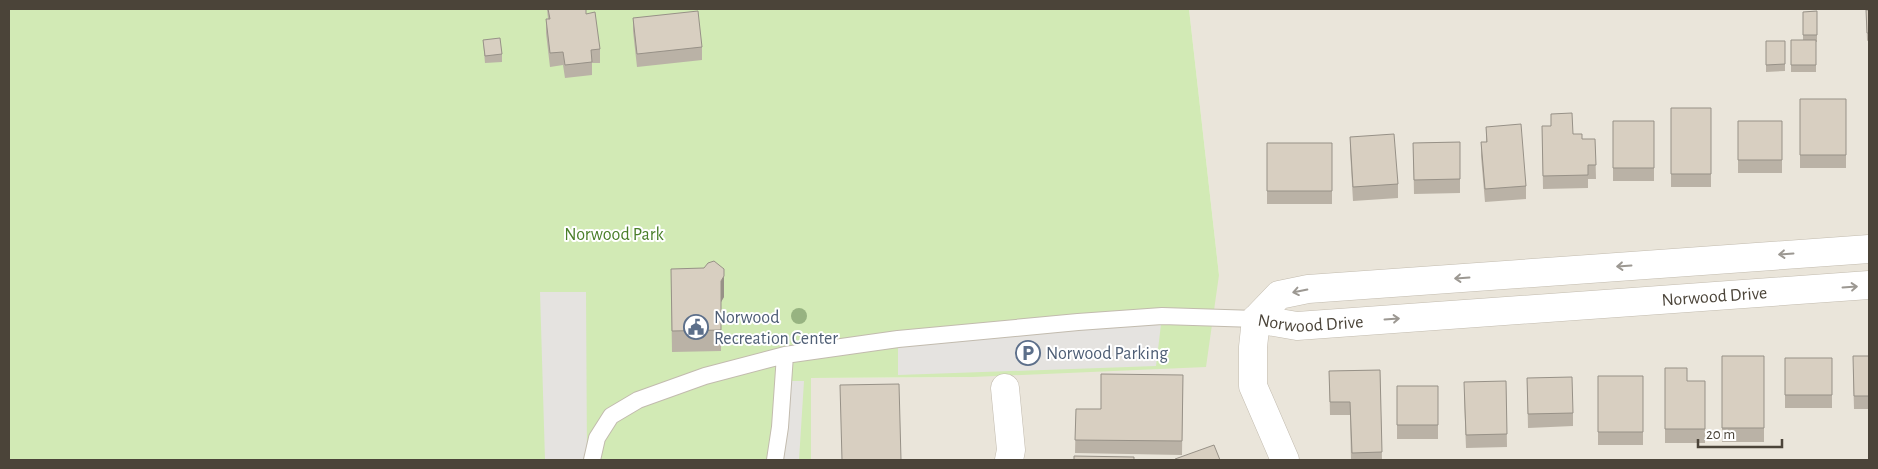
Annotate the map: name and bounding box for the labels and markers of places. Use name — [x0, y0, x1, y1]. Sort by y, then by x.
place label: Norwood Recreation Center — [714, 309, 838, 348]
public building icon: Norwood Recreation Center — [683, 314, 709, 340]
parking icon: Norwood Parking — [1015, 340, 1041, 366]
place label: Norwood Parking — [1046, 345, 1168, 363]

